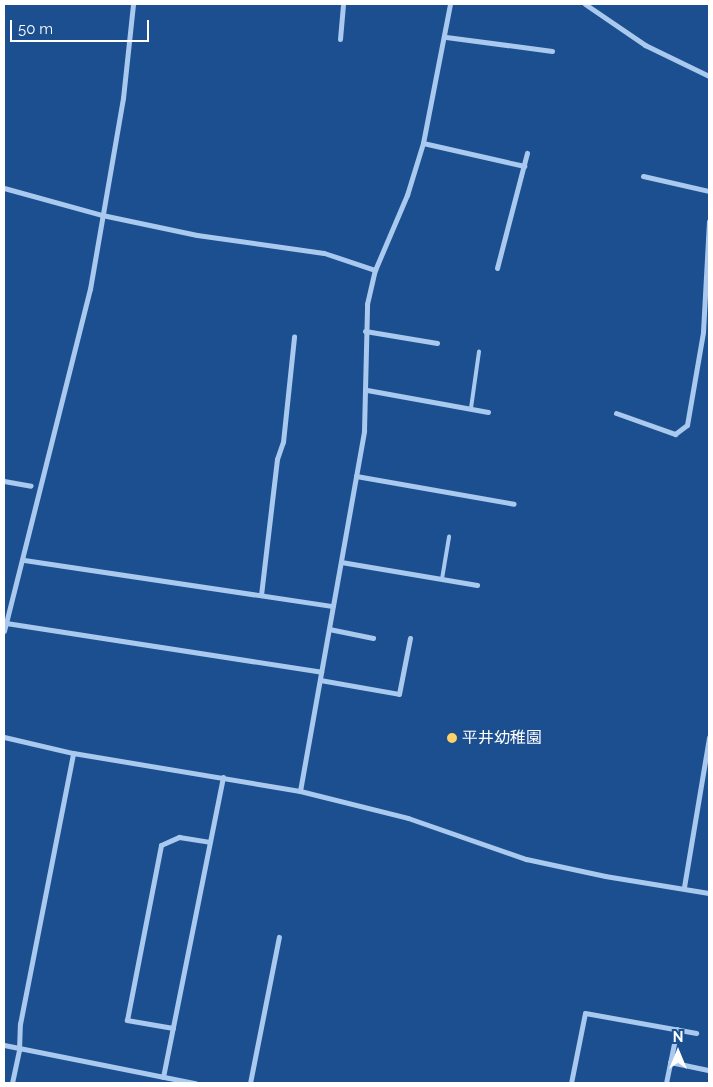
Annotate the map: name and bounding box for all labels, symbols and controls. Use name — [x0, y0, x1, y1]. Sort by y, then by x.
scale bar — [12, 10, 151, 42]
text: 50 m — [18, 20, 53, 38]
place label: 平井幼稚園 — [462, 728, 542, 748]
marker: 平井幼稚園 — [446, 732, 458, 744]
north arrow — [653, 1027, 703, 1077]
text: N — [673, 1029, 683, 1045]

